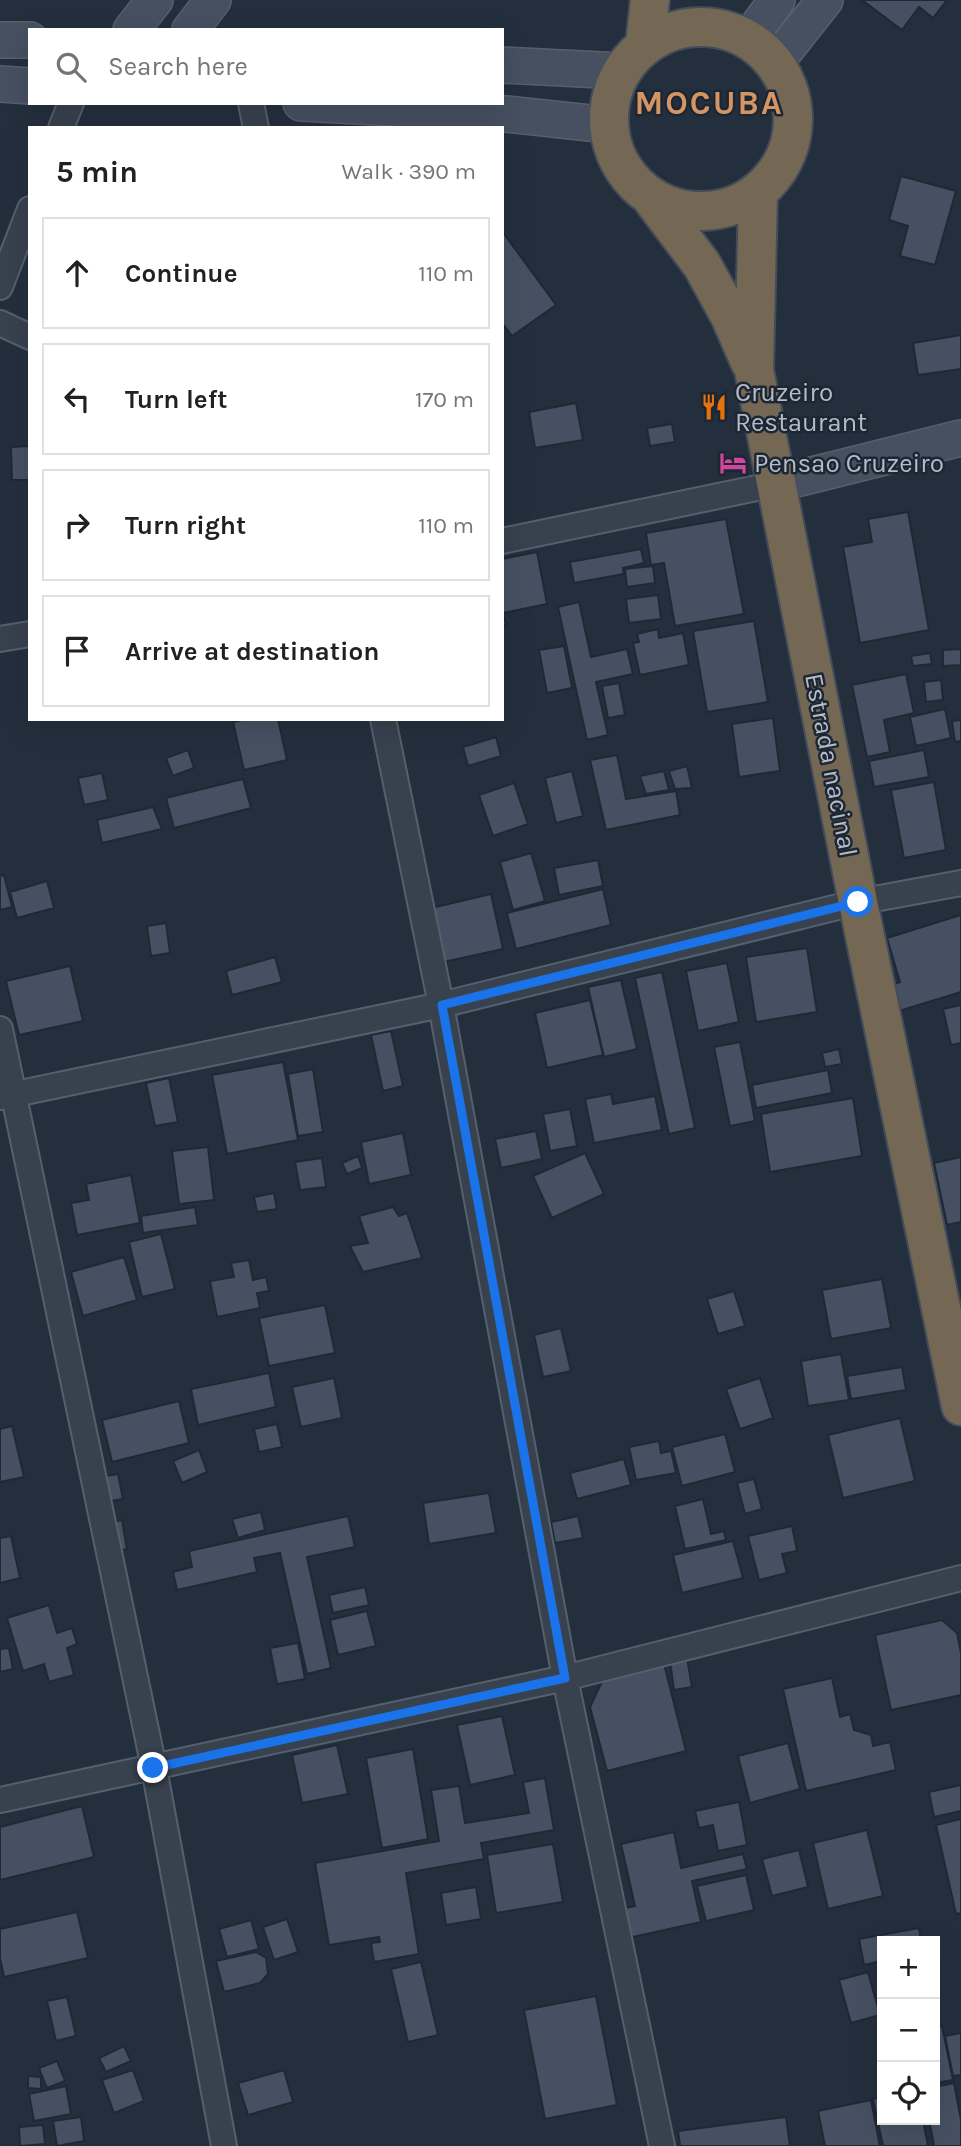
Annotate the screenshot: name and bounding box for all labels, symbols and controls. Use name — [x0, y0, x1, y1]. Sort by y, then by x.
search box — [28, 28, 504, 105]
icon: search — [52, 48, 90, 86]
text: Search here — [108, 51, 248, 82]
district label: MOCUBA — [634, 84, 784, 122]
text: 5 min — [56, 154, 138, 190]
text: Walk · 390 m — [342, 158, 476, 185]
icon: ahead — [58, 254, 96, 292]
text: Continue — [125, 258, 237, 289]
text: 110 m — [418, 260, 474, 287]
place label: Cruzeiro Restaurant — [735, 377, 867, 438]
icon: left — [58, 380, 96, 418]
text: Turn left — [125, 384, 227, 415]
text: 170 m — [415, 386, 474, 413]
restaurant icon: Cruzeiro Restaurant — [699, 392, 729, 422]
hotel icon: Pensao Cruzeiro — [718, 448, 748, 478]
place label: Pensao Cruzeiro — [754, 448, 944, 479]
icon: right — [58, 506, 96, 544]
text: Turn right — [125, 510, 246, 541]
text: 110 m — [418, 512, 474, 539]
icon: arrive — [58, 632, 96, 670]
text: Arrive at destination — [125, 636, 379, 667]
street label: Estrada nacinal — [798, 671, 864, 859]
route start — [842, 886, 873, 917]
route end — [137, 1752, 168, 1783]
map controls — [877, 1936, 940, 2125]
button: + — [877, 1936, 940, 1999]
button: − — [877, 1999, 940, 2062]
button: locate — [877, 2062, 940, 2125]

